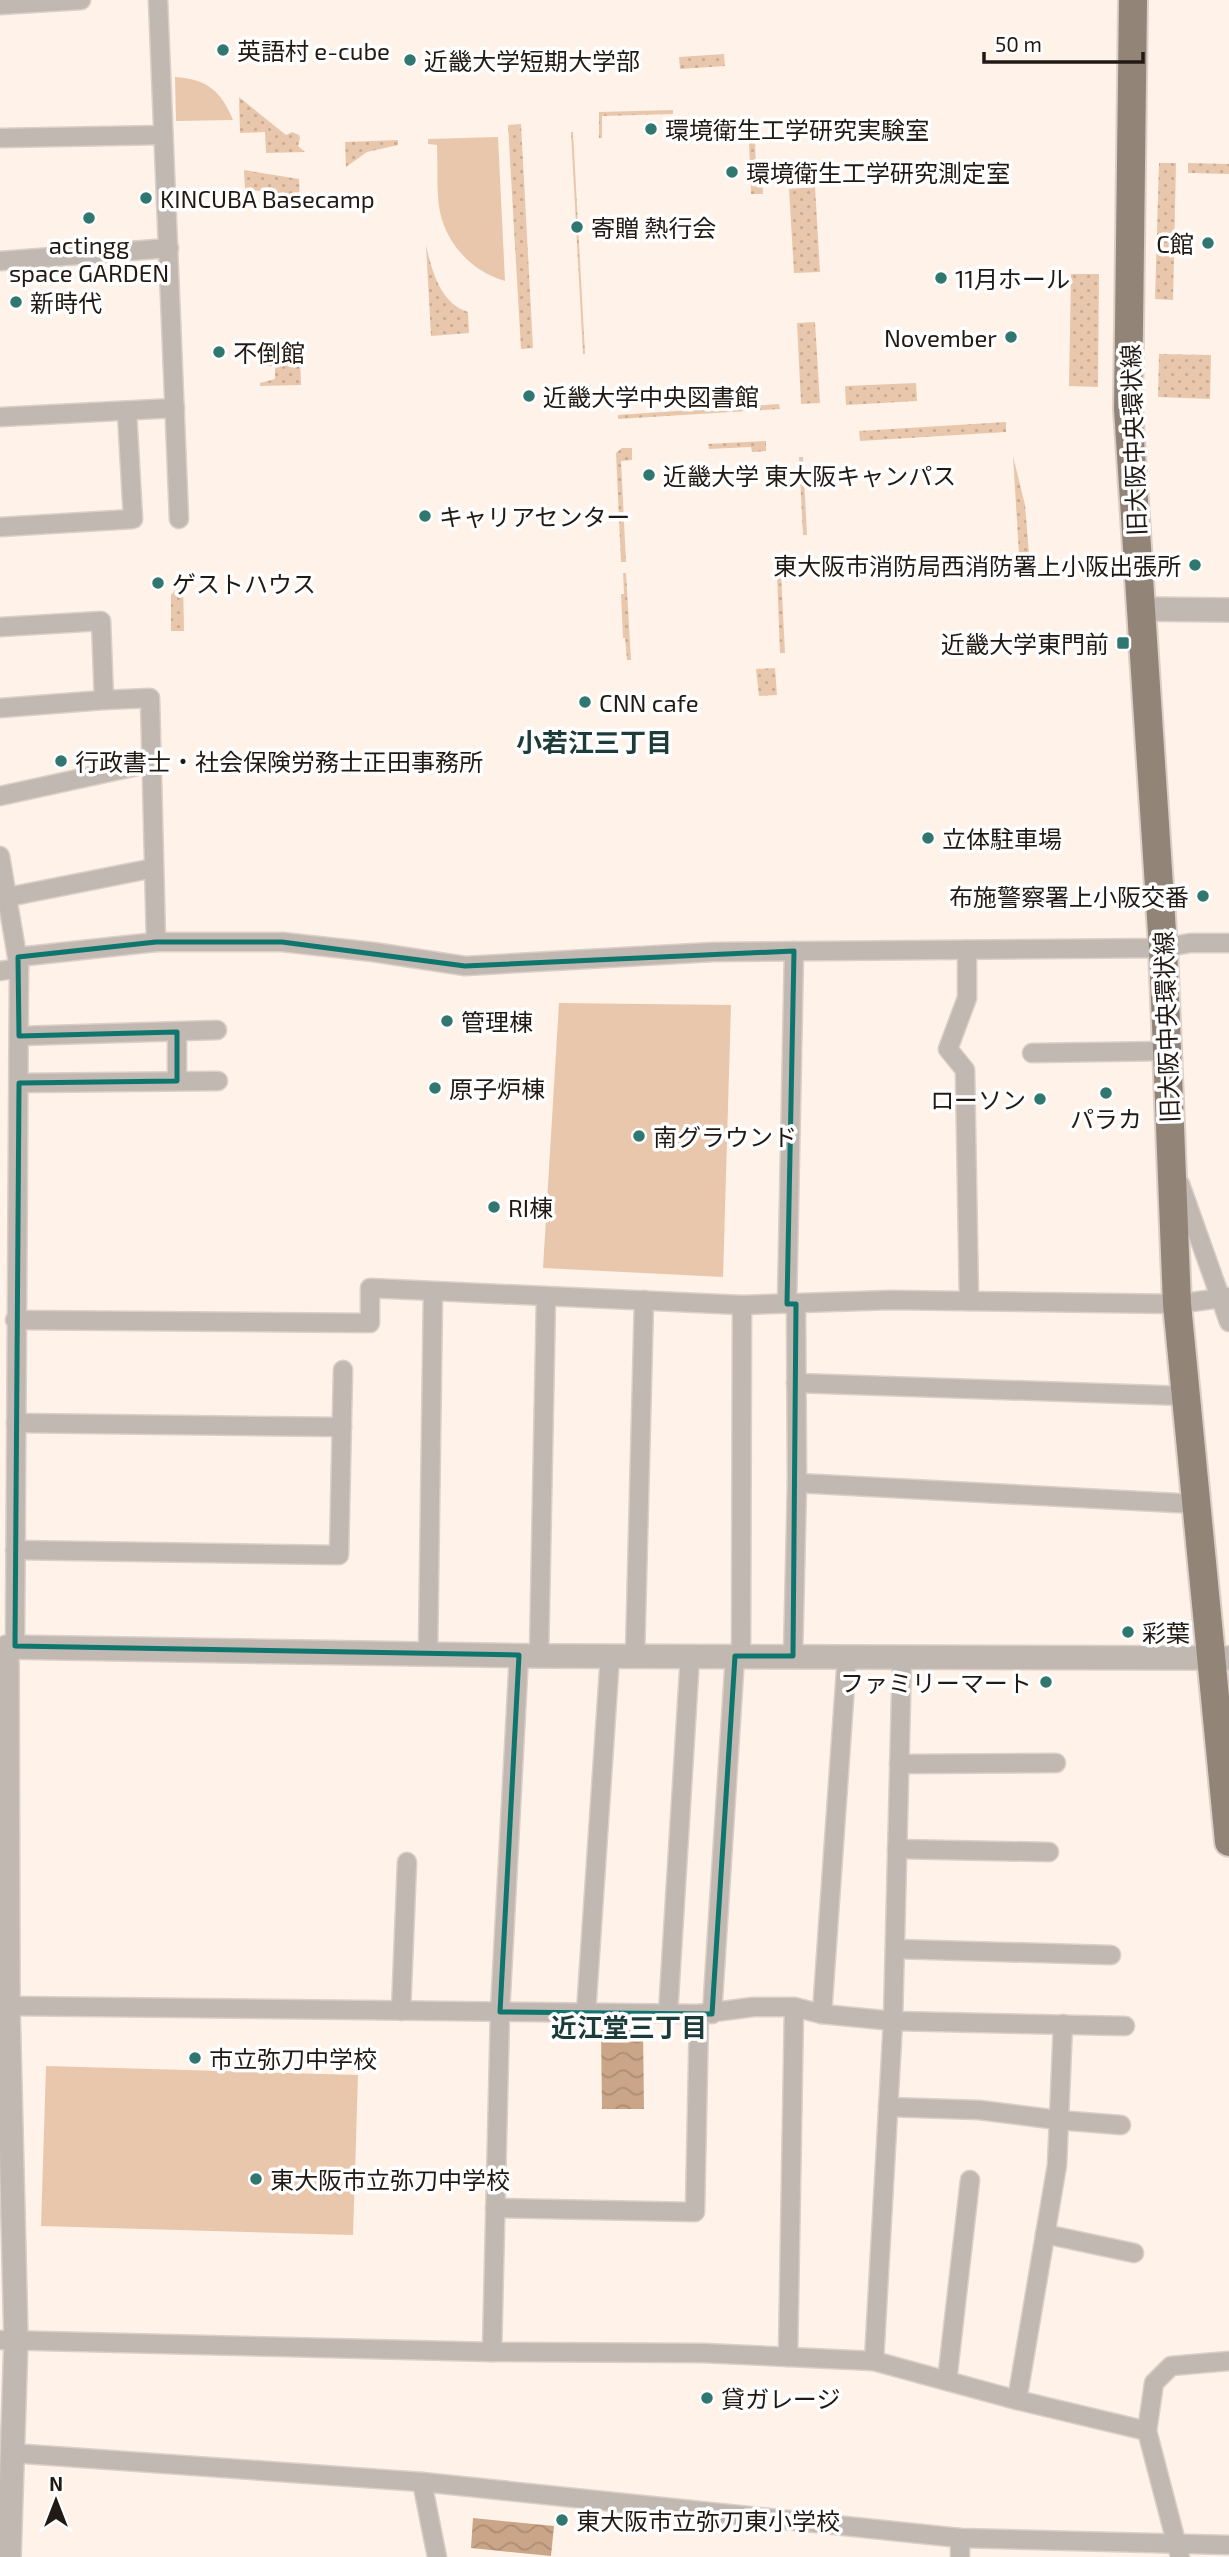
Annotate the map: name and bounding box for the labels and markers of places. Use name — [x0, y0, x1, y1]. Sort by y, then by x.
place label: 英語村 e-cube — [237, 36, 390, 65]
marker: 英語村 e-cube — [215, 42, 231, 58]
place label: 近畿大学短期大学部 — [424, 46, 640, 75]
marker: 近畿大学短期大学部 — [402, 52, 418, 68]
place label: 環境衛生工学研究実験室 — [665, 115, 929, 144]
marker: 環境衛生工学研究実験室 — [643, 121, 659, 137]
place label: 環境衛生工学研究測定室 — [746, 158, 1010, 187]
marker: 環境衛生工学研究測定室 — [724, 164, 740, 180]
place label: KINCUBA Basecamp — [160, 184, 375, 213]
marker: KINCUBA Basecamp — [138, 190, 154, 206]
marker: actingg space GARDEN — [81, 210, 97, 226]
place label: 寄贈 熱行会 — [591, 213, 716, 242]
marker: 寄贈 熱行会 — [569, 219, 585, 235]
place label: C館 — [1156, 229, 1194, 258]
place label: actingg space GARDEN — [9, 230, 169, 287]
marker: C館 — [1200, 235, 1216, 251]
place label: 11月ホール — [955, 264, 1070, 293]
marker: 11月ホール — [933, 270, 949, 286]
place label: 新時代 — [30, 288, 102, 317]
marker: 新時代 — [8, 294, 24, 310]
place label: November — [884, 323, 997, 352]
marker: November — [1003, 329, 1019, 345]
place label: 不倒館 — [233, 338, 305, 367]
marker: 不倒館 — [211, 344, 227, 360]
place label: 近畿大学中央図書館 — [543, 382, 759, 411]
marker: 近畿大学中央図書館 — [521, 388, 537, 404]
place label: 近畿大学 東大阪キャンパス — [663, 461, 956, 490]
marker: 近畿大学 東大阪キャンパス — [641, 467, 657, 483]
place label: キャリアセンター — [439, 502, 631, 531]
marker: キャリアセンター — [417, 508, 433, 524]
place label: 東大阪市消防局西消防署上小阪出張所 — [773, 551, 1181, 580]
marker: 東大阪市消防局西消防署上小阪出張所 — [1187, 557, 1203, 573]
place label: ゲストハウス — [172, 569, 316, 598]
marker: ゲストハウス — [150, 575, 166, 591]
place label: 近畿大学東門前 — [941, 629, 1109, 658]
marker: 近畿大学東門前 — [1115, 635, 1131, 651]
place label: CNN cafe — [599, 688, 699, 717]
marker: CNN cafe — [577, 694, 593, 710]
place label: 行政書士・社会保険労務士正田事務所 — [75, 747, 483, 776]
marker: 行政書士・社会保険労務士正田事務所 — [53, 753, 69, 769]
place label: 立体駐車場 — [942, 824, 1062, 853]
marker: 立体駐車場 — [920, 830, 936, 846]
place label: 布施警察署上小阪交番 — [949, 882, 1189, 911]
marker: 布施警察署上小阪交番 — [1195, 888, 1211, 904]
place label: 管理棟 — [461, 1007, 533, 1036]
marker: 管理棟 — [439, 1013, 455, 1029]
place label: 原子炉棟 — [449, 1074, 545, 1103]
marker: 原子炉棟 — [427, 1080, 443, 1096]
place label: ローソン — [930, 1085, 1026, 1114]
marker: パラカ — [1098, 1085, 1114, 1101]
marker: ローソン — [1032, 1091, 1048, 1107]
place label: パラカ — [1070, 1104, 1142, 1133]
place label: 南グラウンド — [653, 1122, 797, 1151]
marker: 南グラウンド — [631, 1128, 647, 1144]
place label: RI棟 — [508, 1193, 553, 1222]
marker: RI棟 — [486, 1199, 502, 1215]
place label: 彩葉 — [1142, 1618, 1190, 1647]
marker: 彩葉 — [1120, 1624, 1136, 1640]
place label: ファミリーマート — [840, 1668, 1032, 1697]
marker: ファミリーマート — [1038, 1674, 1054, 1690]
place label: 市立弥刀中学校 — [209, 2044, 377, 2073]
marker: 市立弥刀中学校 — [187, 2050, 203, 2066]
place label: 東大阪市立弥刀中学校 — [270, 2165, 510, 2194]
marker: 東大阪市立弥刀中学校 — [248, 2171, 264, 2187]
place label: 貸ガレージ — [721, 2384, 841, 2413]
marker: 貸ガレージ — [699, 2390, 715, 2406]
place label: 東大阪市立弥刀東小学校 — [576, 2506, 840, 2535]
marker: 東大阪市立弥刀東小学校 — [554, 2512, 570, 2528]

